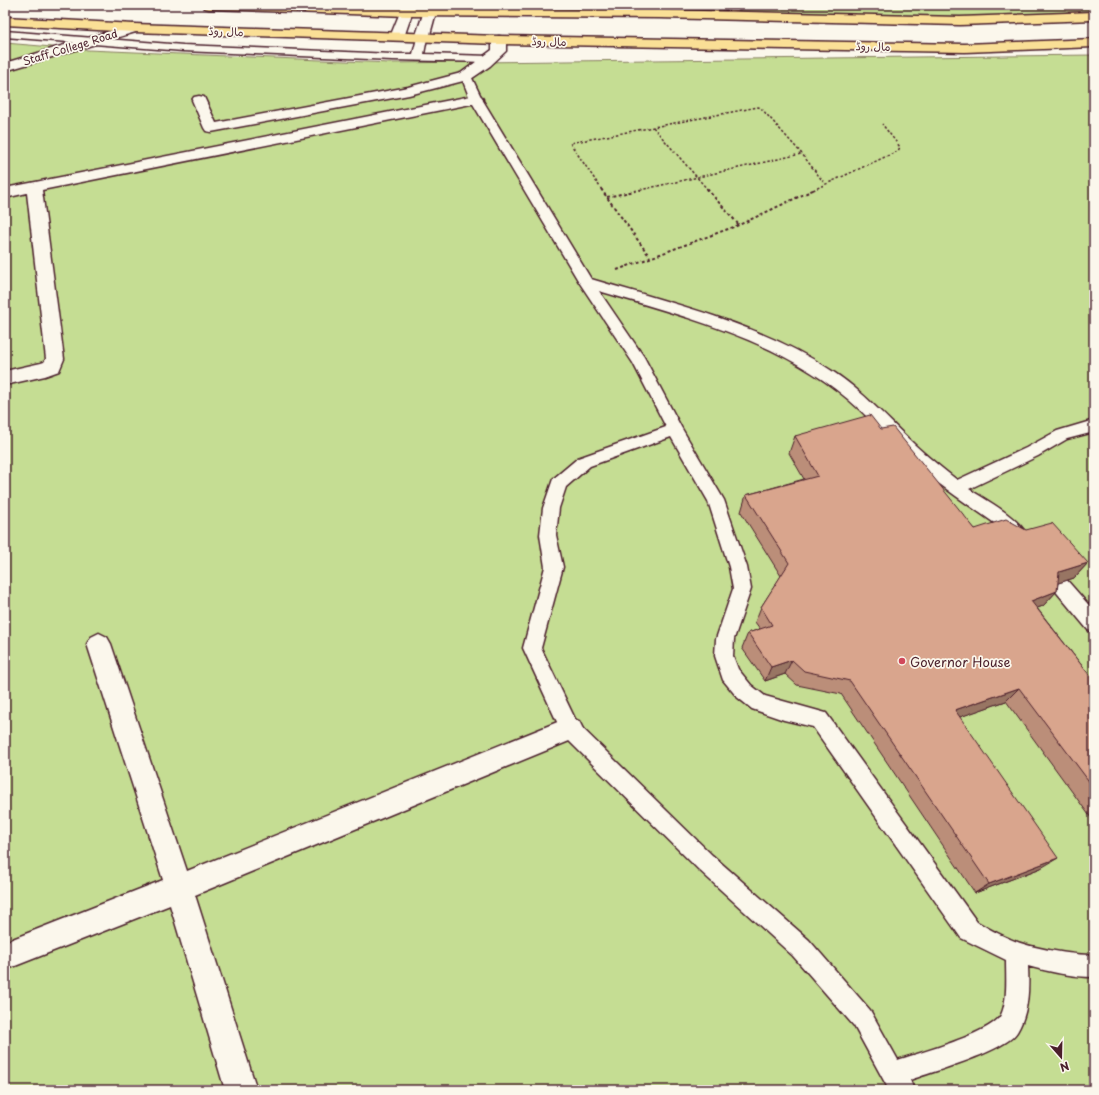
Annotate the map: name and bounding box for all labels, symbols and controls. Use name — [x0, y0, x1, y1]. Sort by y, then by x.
street label: مال روڈ — [208, 22, 244, 40]
street label: Staff College Road — [20, 24, 120, 70]
street label: مال روڈ — [531, 32, 567, 50]
street label: مال روڈ — [855, 37, 891, 55]
place label: Governor House — [910, 652, 1011, 671]
marker: Governor House — [897, 656, 907, 666]
north arrow — [1041, 1037, 1081, 1077]
text: N — [1057, 1057, 1072, 1076]

